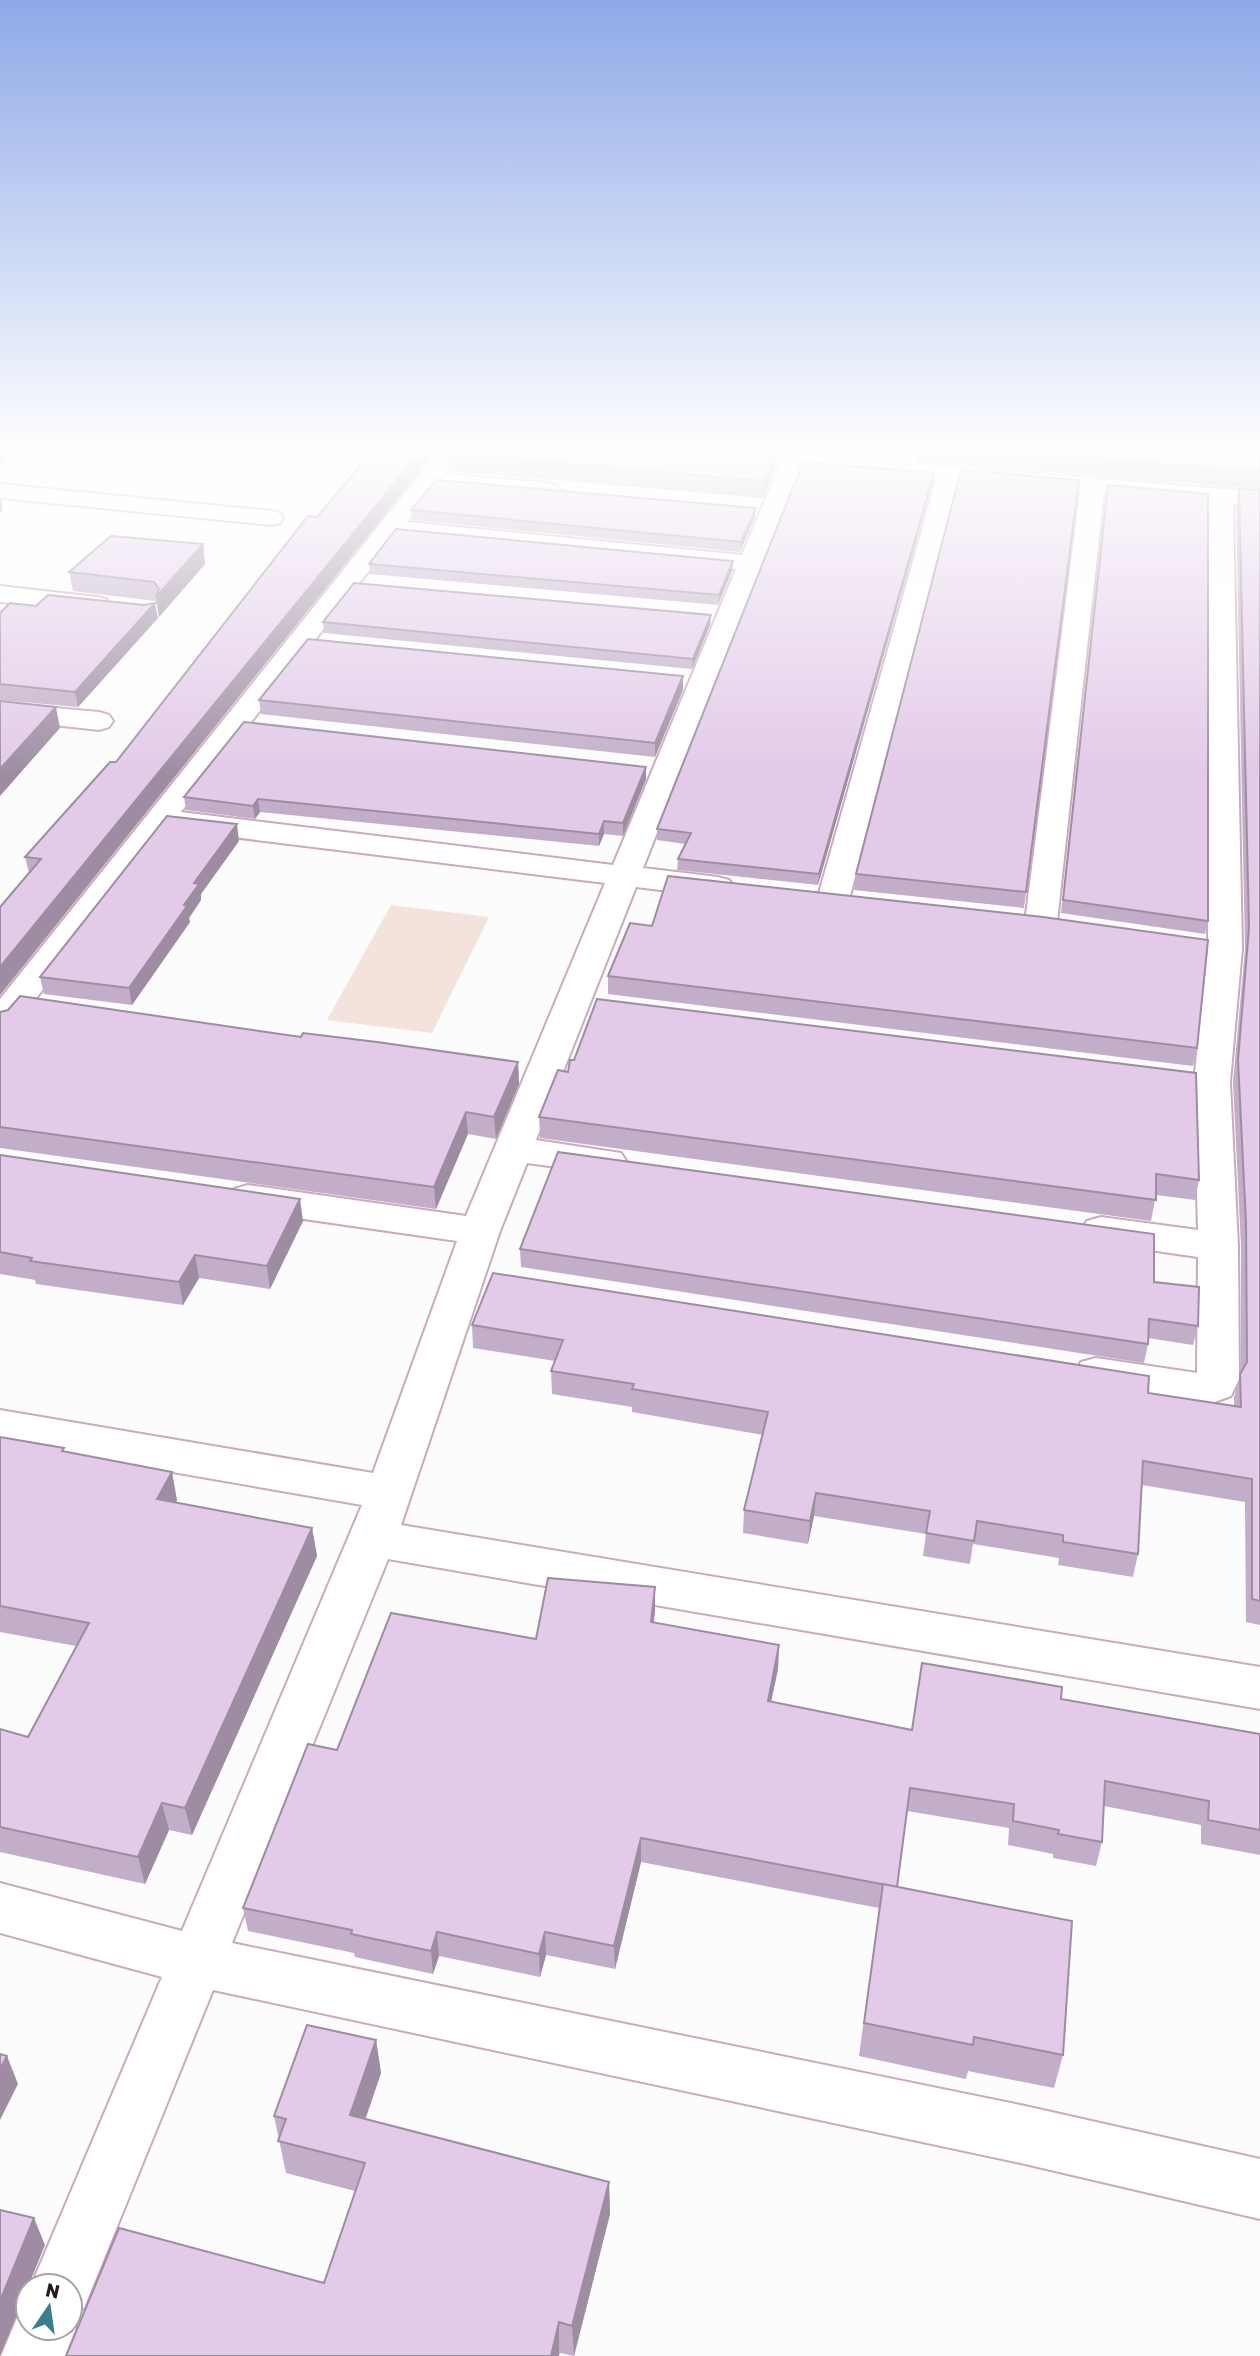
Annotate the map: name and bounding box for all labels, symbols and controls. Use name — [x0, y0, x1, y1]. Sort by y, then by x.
north arrow — [14, 2272, 84, 2342]
text: N — [43, 2278, 62, 2304]

